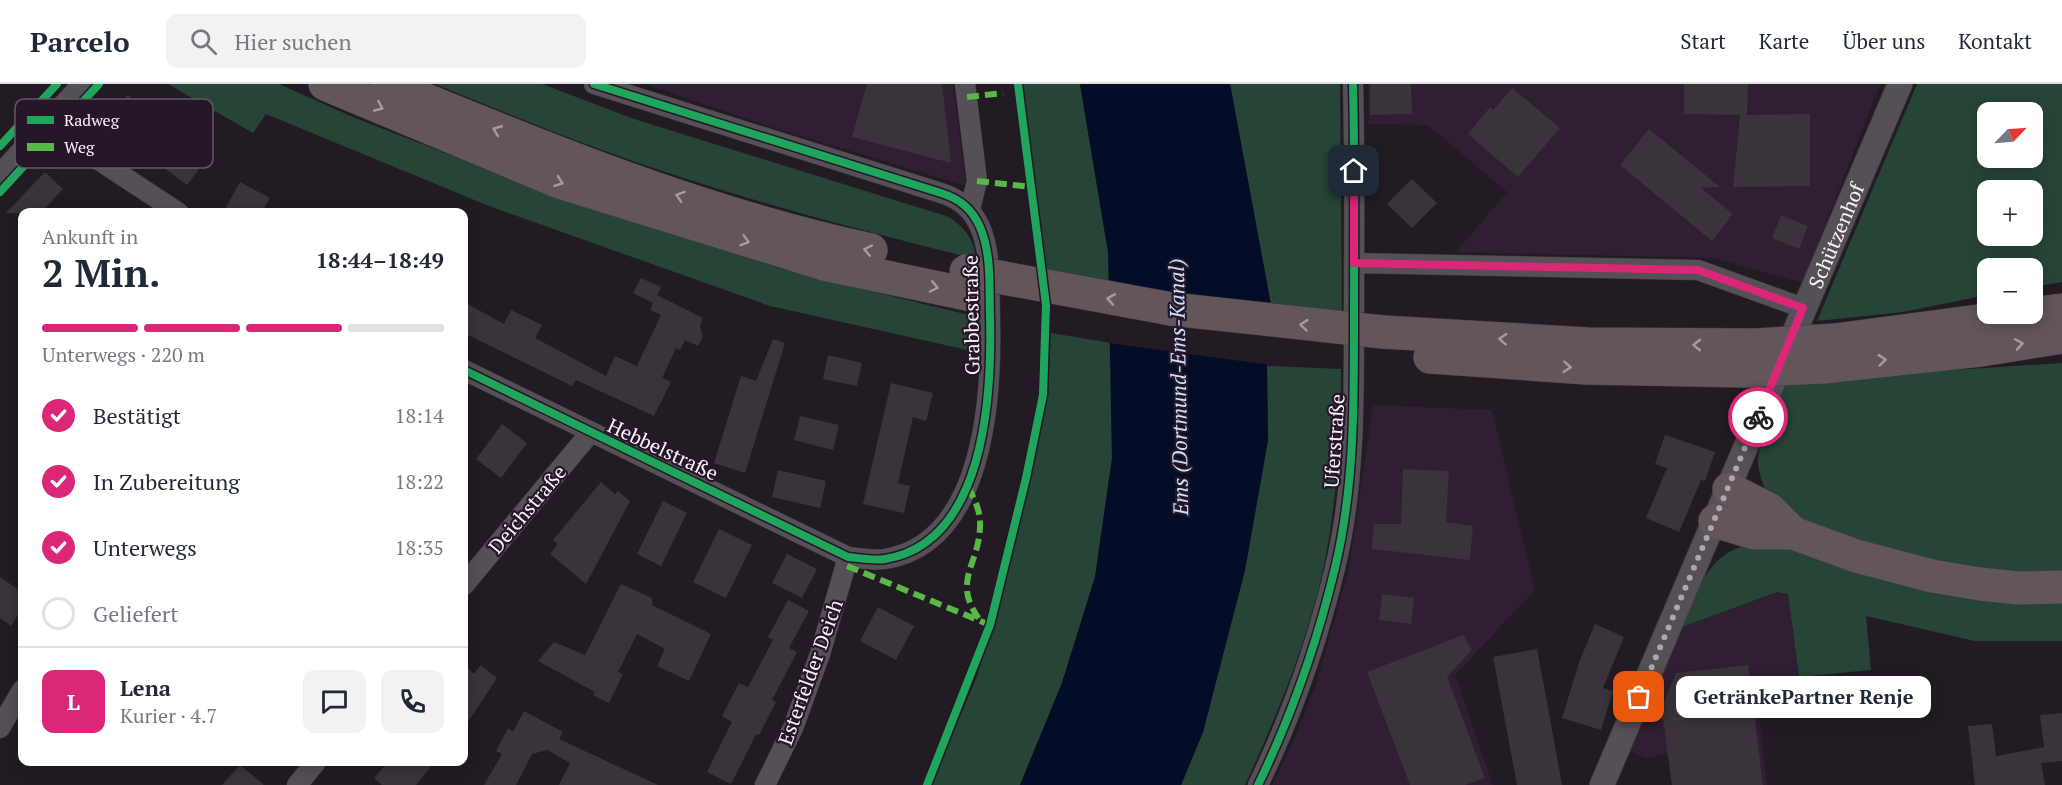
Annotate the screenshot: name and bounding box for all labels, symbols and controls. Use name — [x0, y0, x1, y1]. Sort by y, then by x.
search box — [166, 14, 586, 68]
text: Parcelo — [30, 23, 130, 60]
icon: search — [187, 25, 220, 58]
text: Hier suchen — [235, 27, 351, 56]
text: Start — [1680, 27, 1726, 55]
text: Karte — [1759, 27, 1809, 55]
text: Über uns — [1842, 27, 1925, 55]
text: Kontakt — [1958, 27, 2032, 55]
legend — [15, 99, 213, 168]
one-way arrow — [373, 100, 384, 112]
north arrow — [1977, 102, 2043, 168]
map controls — [1977, 102, 2043, 324]
text: Radweg — [64, 109, 120, 131]
one-way arrow — [493, 125, 504, 137]
text: Weg — [64, 136, 95, 158]
pin — [1328, 145, 1379, 196]
icon: home — [1337, 154, 1370, 187]
one-way arrow — [553, 175, 564, 187]
street label: Schützenhof — [1801, 178, 1870, 292]
button: + — [1977, 180, 2043, 246]
one-way arrow — [675, 191, 686, 204]
text: Ankunft in — [42, 223, 138, 250]
one-way arrow — [739, 234, 750, 246]
one-way arrow — [863, 244, 873, 257]
text: 18:44–18:49 — [316, 245, 444, 274]
text: 2 Min. — [42, 246, 160, 298]
street label: Grabbestraße — [956, 255, 986, 375]
water label: Ems (Dortmund-Ems-Kanal) — [1162, 258, 1194, 517]
button: − — [1977, 258, 2043, 324]
one-way arrow — [929, 280, 939, 293]
one-way arrow — [1106, 293, 1115, 305]
one-way arrow — [1299, 319, 1308, 332]
one-way arrow — [1498, 332, 1507, 345]
one-way arrow — [2015, 338, 2024, 350]
one-way arrow — [1693, 339, 1702, 351]
text: Unterwegs · 220 m — [42, 341, 205, 368]
one-way arrow — [1877, 354, 1886, 367]
one-way arrow — [1563, 360, 1572, 373]
courier — [1728, 387, 1788, 447]
street label: Uferstraße — [1317, 393, 1351, 489]
icon: check — [42, 399, 75, 432]
text: Bestätigt — [93, 401, 181, 430]
icon: bike — [1742, 401, 1775, 434]
text: 18:14 — [395, 402, 444, 429]
street label: Hebbelstraße — [603, 412, 723, 486]
street label: Deichstraße — [482, 459, 572, 559]
icon: check — [42, 465, 75, 498]
text: In Zubereitung — [93, 467, 240, 496]
text: 18:22 — [395, 468, 444, 495]
icon: check — [42, 531, 75, 564]
text: Unterwegs — [93, 533, 197, 562]
text: 18:35 — [395, 534, 444, 561]
street label: Esterfelder Deich — [771, 595, 849, 749]
text: Geliefert — [93, 599, 178, 628]
button: chat — [303, 670, 366, 733]
button: phone — [381, 670, 444, 733]
pin — [1613, 671, 1664, 722]
text: Lena — [120, 673, 171, 702]
callout: GetränkePartner Renje — [1675, 676, 1930, 718]
icon: bag — [1622, 680, 1655, 713]
text: GetränkePartner Renje — [1694, 683, 1913, 710]
text: L — [67, 687, 80, 716]
text: Kurier · 4.7 — [120, 702, 217, 729]

